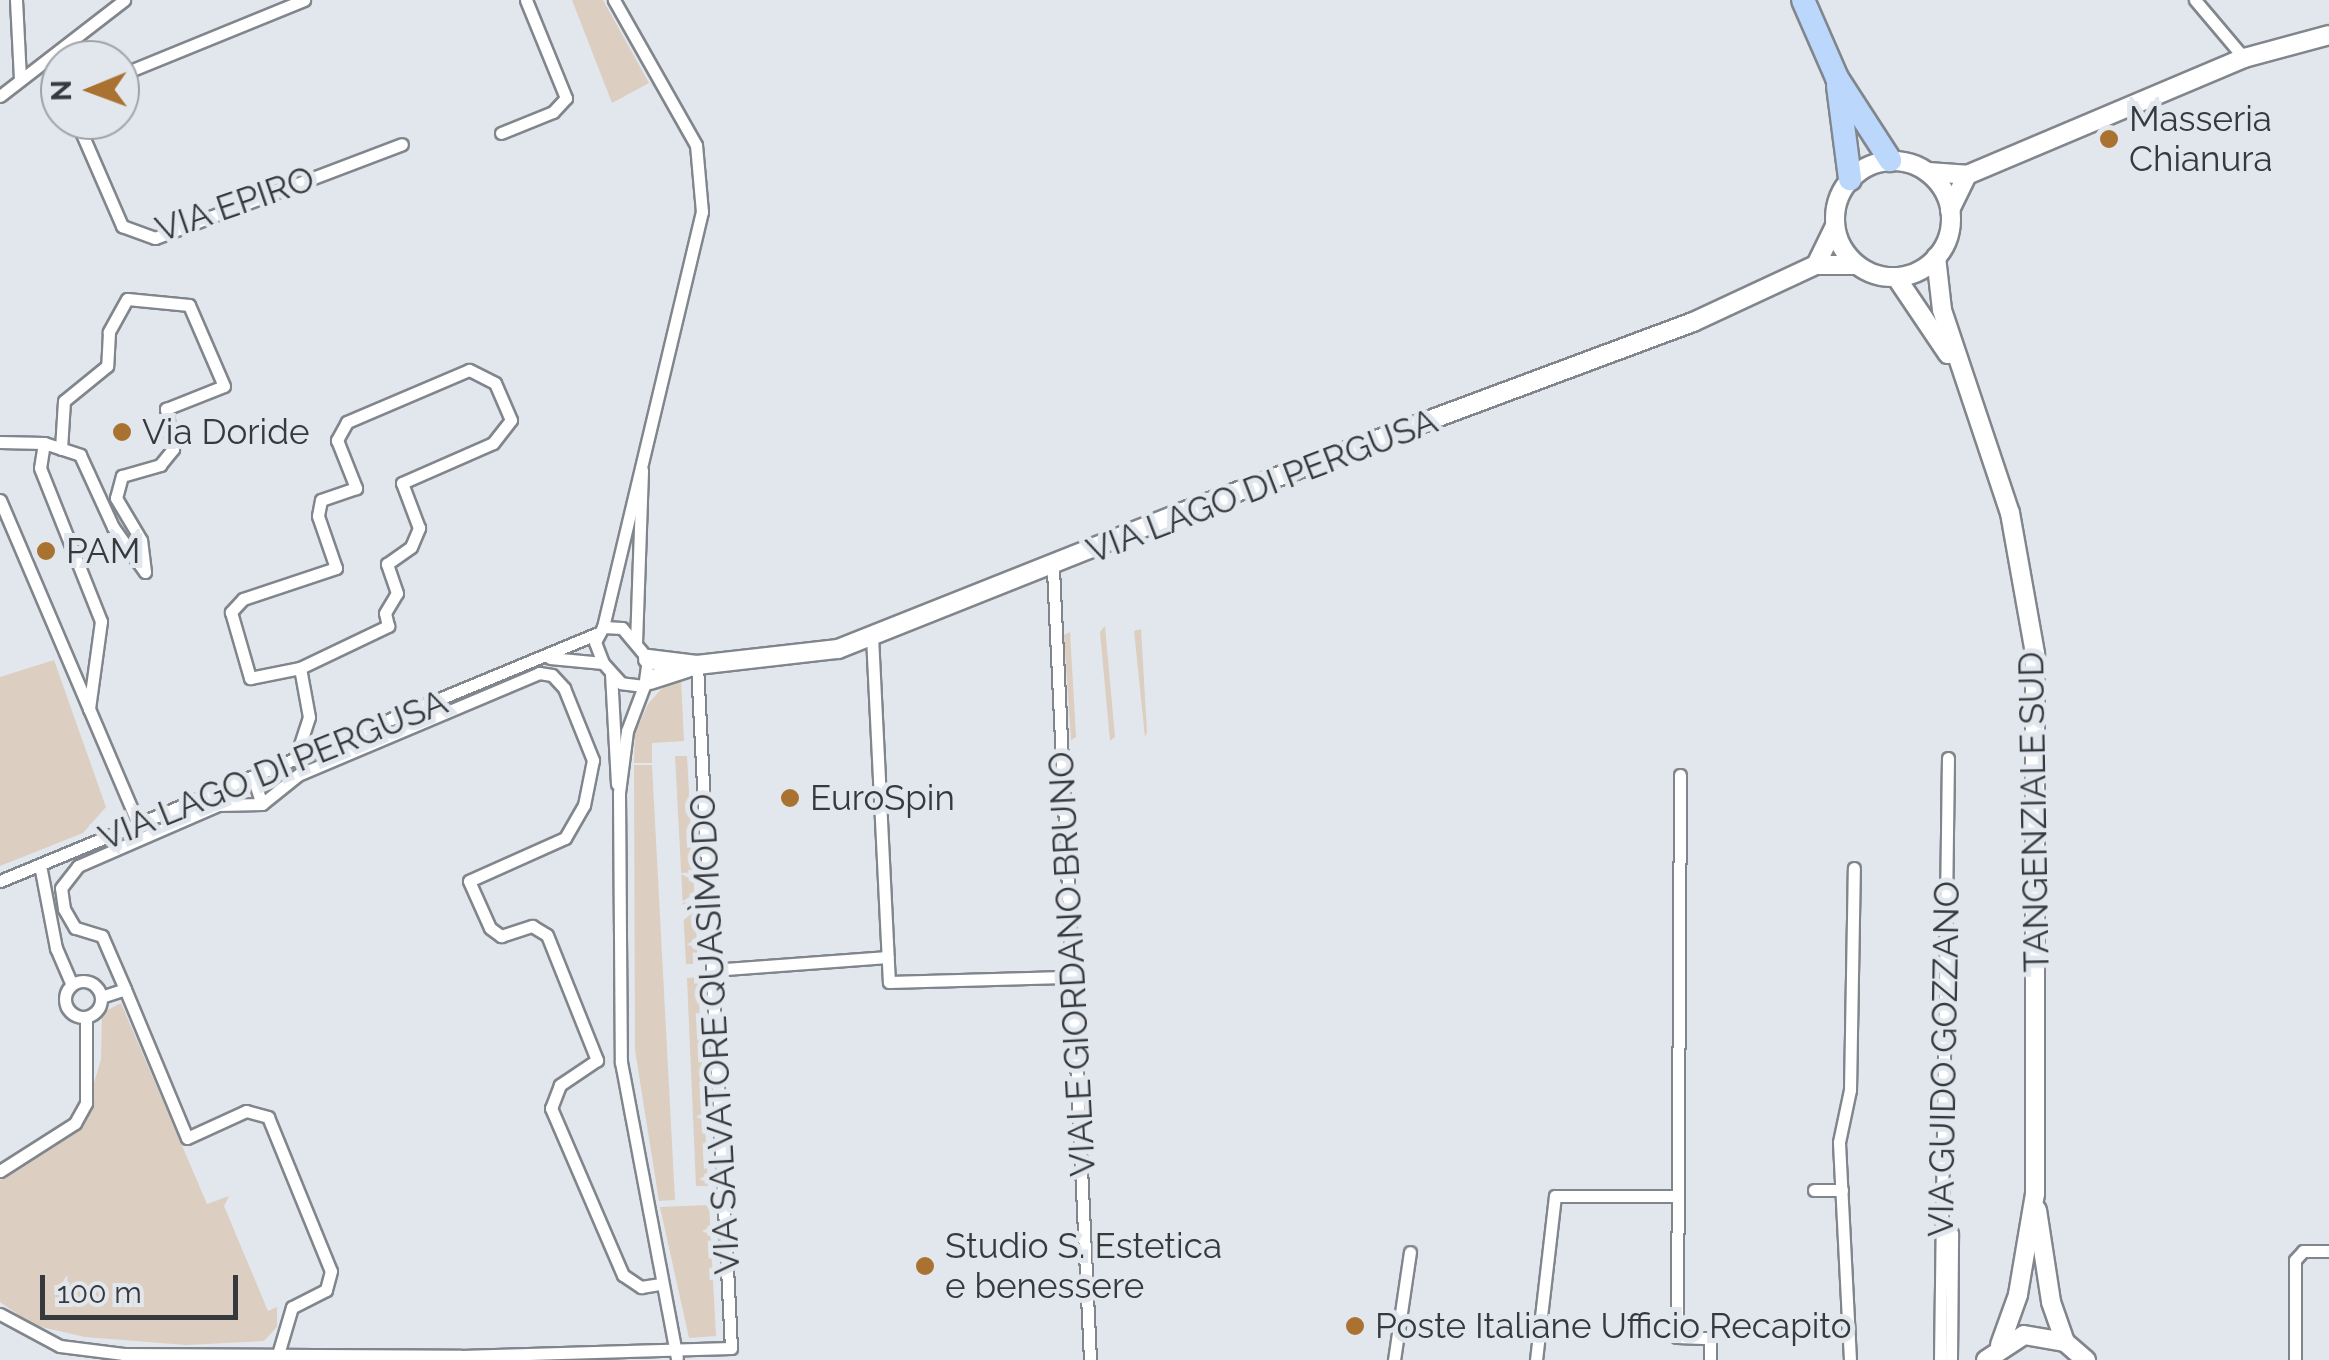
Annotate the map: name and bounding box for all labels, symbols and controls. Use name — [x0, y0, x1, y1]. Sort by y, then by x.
north arrow — [40, 40, 140, 140]
text: N — [45, 80, 78, 101]
place label: Masseria Chianura — [2129, 98, 2273, 180]
marker: Masseria Chianura — [2098, 128, 2120, 150]
street label: VIA EPIRO — [150, 157, 320, 251]
street label: VIA LAGO DI PERGUSA — [1080, 400, 1444, 572]
place label: Via Doride — [142, 411, 309, 453]
marker: Via Doride — [111, 421, 133, 443]
place label: PAM — [66, 530, 140, 572]
marker: PAM — [35, 540, 57, 562]
street label: TANGENZIALE SUD — [2010, 651, 2058, 973]
street label: VIA LAGO DI PERGUSA — [92, 681, 454, 859]
street label: VIALE GIORDANO BRUNO — [1040, 750, 1104, 1178]
place label: EuroSpin — [810, 777, 955, 819]
marker: EuroSpin — [779, 787, 801, 809]
street label: VIA SALVATORE QUASÌMODO — [681, 792, 749, 1276]
street label: VIA GUIDO GOZZANO — [1920, 880, 1968, 1238]
place label: Studio S. Estetica e benessere — [945, 1225, 1222, 1307]
scale bar — [45, 1255, 242, 1317]
marker: Studio S. Estetica e benessere — [914, 1255, 936, 1277]
text: 100 m — [57, 1275, 142, 1310]
place label: Poste Italiane Ufficio Recapito — [1375, 1305, 1852, 1347]
marker: Poste Italiane Ufficio Recapito — [1344, 1315, 1366, 1337]

